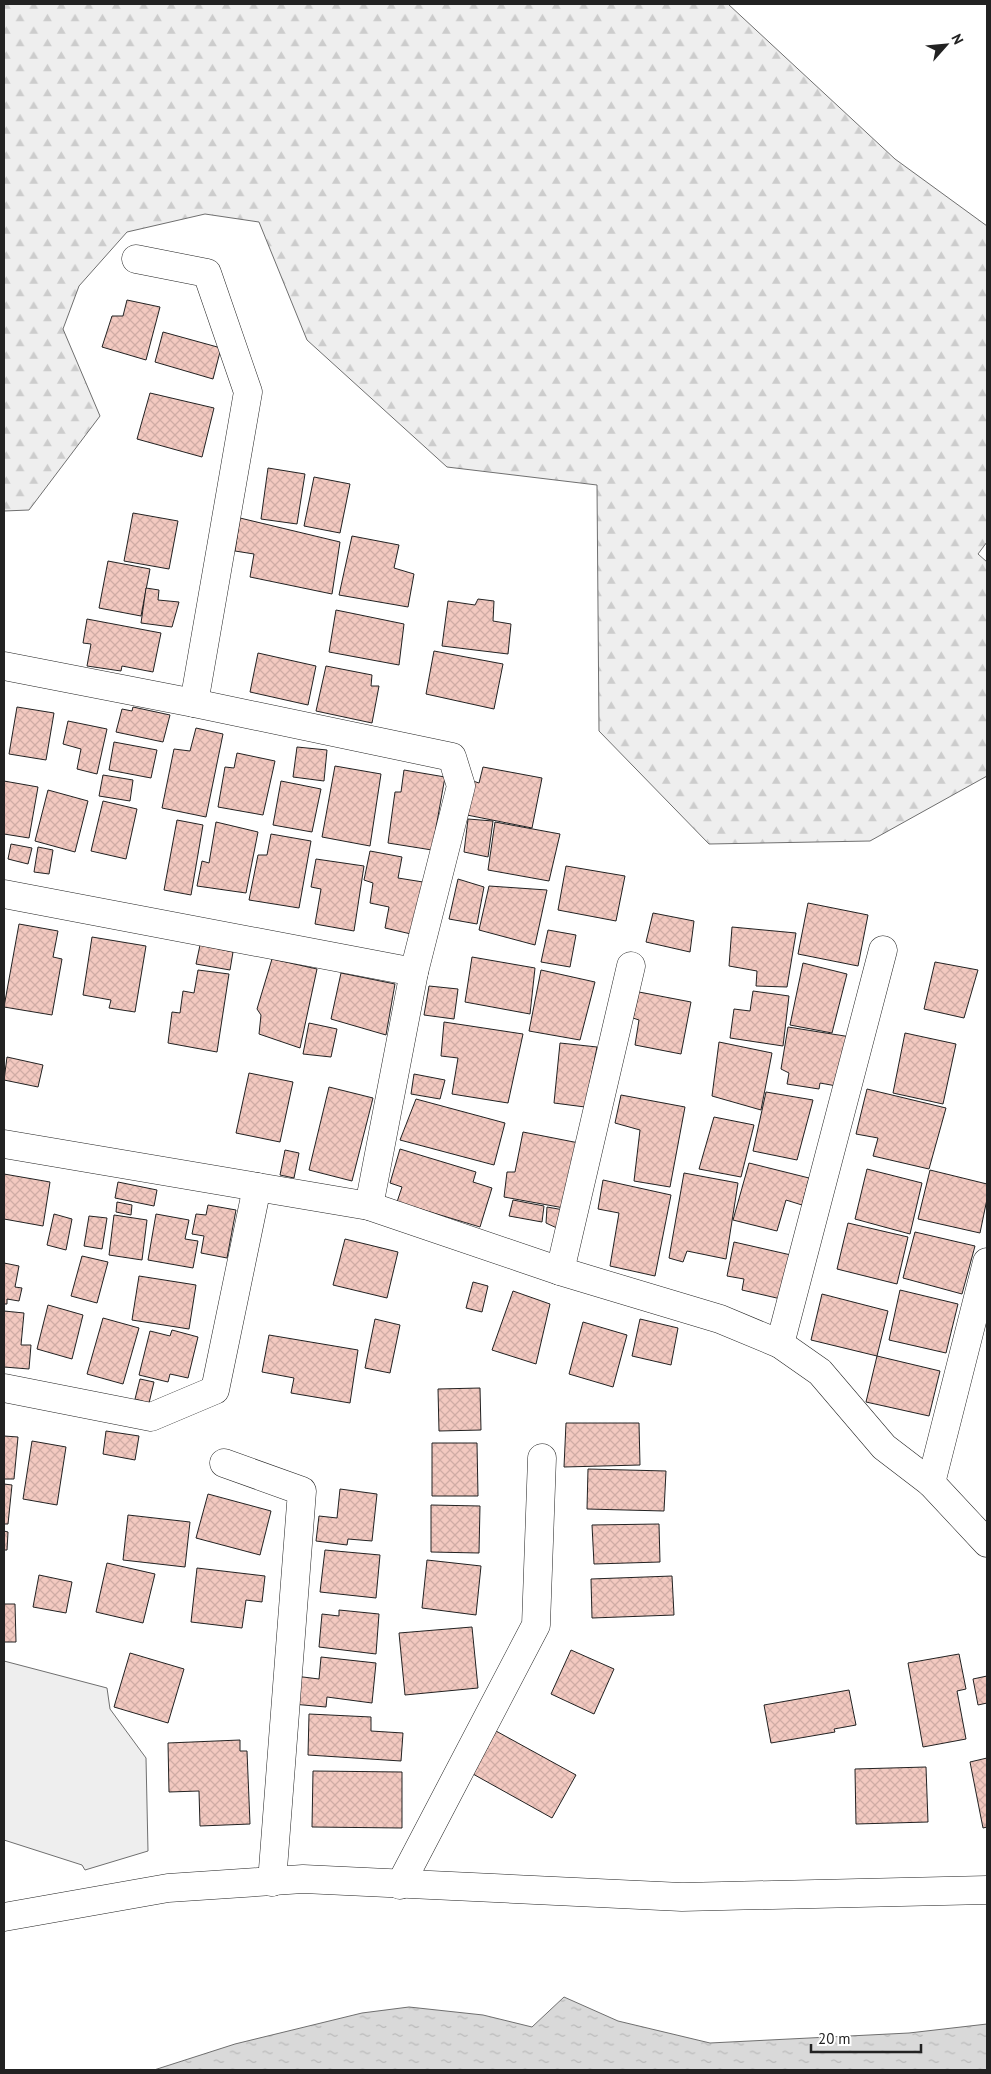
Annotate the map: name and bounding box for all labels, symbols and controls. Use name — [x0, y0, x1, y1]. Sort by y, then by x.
north arrow — [921, 20, 971, 70]
text: N — [947, 31, 968, 47]
scale bar — [811, 2022, 921, 2054]
text: 20 m — [818, 2029, 851, 2048]

